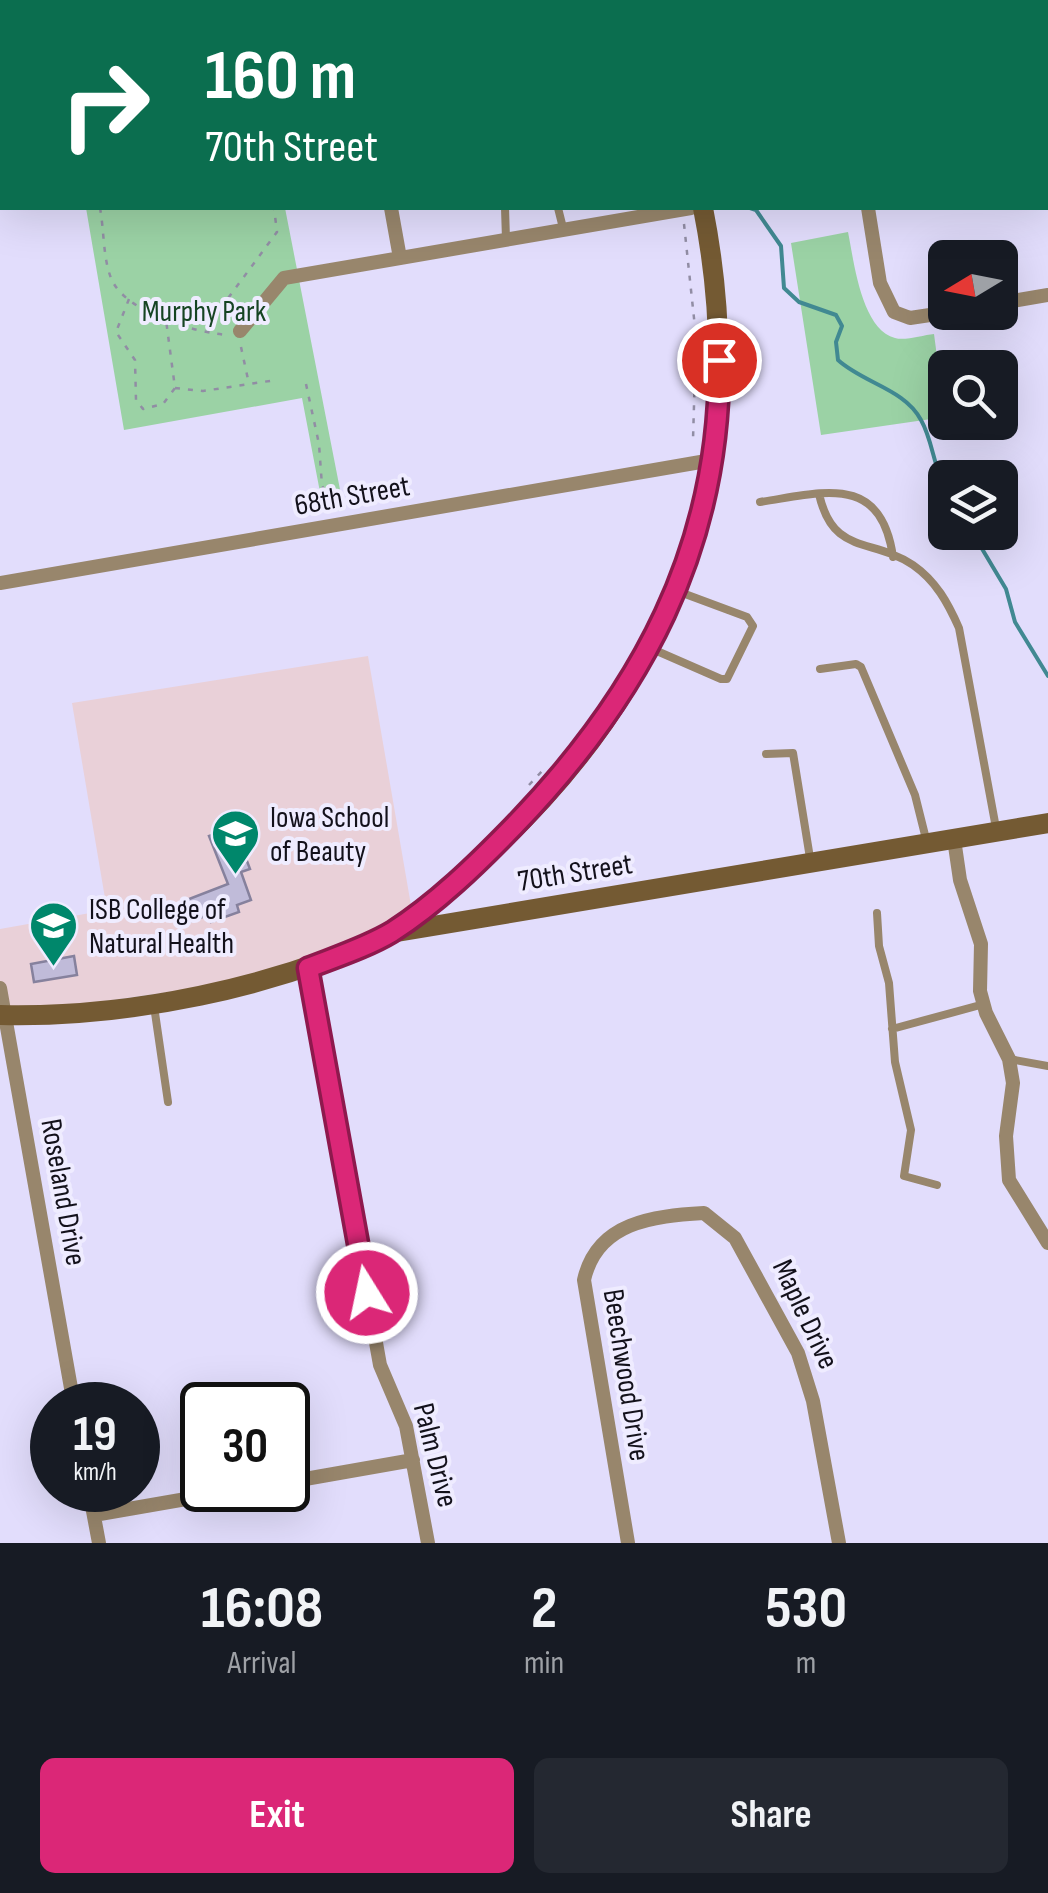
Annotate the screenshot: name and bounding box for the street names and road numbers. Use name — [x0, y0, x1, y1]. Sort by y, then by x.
street label: 68th Street — [292, 468, 413, 524]
street label: 70th Street — [515, 846, 635, 900]
street label: Roseland Drive — [32, 1116, 94, 1268]
street label: Maple Drive — [764, 1254, 846, 1375]
street label: Beechwood Drive — [595, 1287, 657, 1464]
street label: Palm Drive — [405, 1400, 465, 1511]

